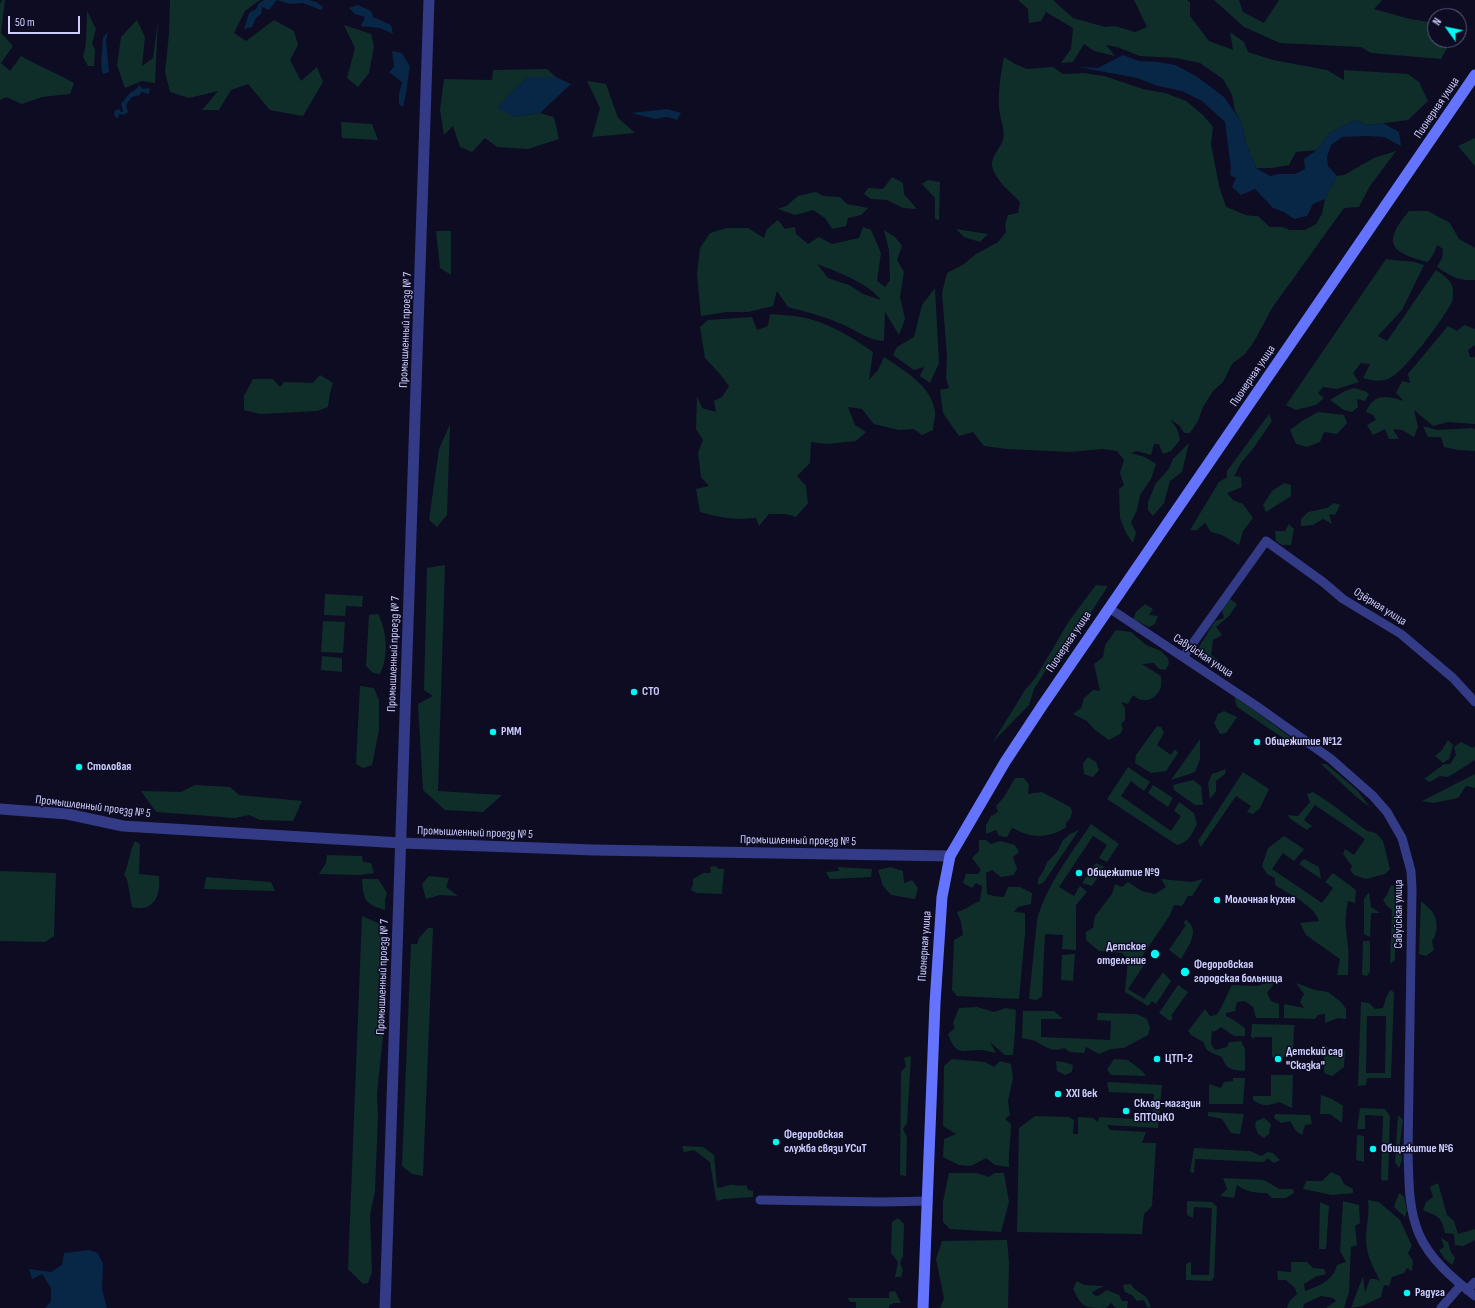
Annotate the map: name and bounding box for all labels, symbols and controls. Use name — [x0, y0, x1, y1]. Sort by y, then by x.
scale bar — [10, 8, 82, 34]
north arrow — [1427, 8, 1467, 48]
text: 50 m — [15, 15, 35, 30]
text: N — [1430, 16, 1444, 28]
street label: Пионерная улица — [1411, 75, 1463, 141]
street label: Промышленный проезд № 7 — [397, 272, 415, 388]
street label: Пионерная улица — [1227, 343, 1279, 409]
street label: Озёрная улица — [1351, 585, 1409, 629]
street label: Промышленный проезд № 7 — [385, 596, 403, 712]
street label: Пионерная улица — [1043, 609, 1095, 675]
street label: Савуйская улица — [1170, 631, 1236, 681]
place label: СТО — [642, 685, 659, 699]
marker: СТО — [629, 687, 639, 697]
place label: РММ — [501, 725, 522, 739]
marker: РММ — [488, 727, 498, 737]
place label: Общежитие №12 — [1265, 735, 1342, 749]
marker: Общежитие №12 — [1252, 737, 1262, 747]
place label: Столовая — [87, 760, 131, 774]
marker: Столовая — [74, 762, 84, 772]
street label: Промышленный проезд № 5 — [35, 793, 151, 821]
street label: Промышленный проезд № 5 — [417, 824, 533, 842]
street label: Промышленный проезд № 5 — [740, 833, 856, 849]
place label: Общежитие №9 — [1087, 866, 1160, 880]
marker: Общежитие №9 — [1074, 868, 1084, 878]
street label: Савуйская улица — [1392, 880, 1406, 948]
place label: Молочная кухня — [1225, 893, 1295, 907]
marker: Молочная кухня — [1212, 895, 1222, 905]
street label: Пионерная улица — [915, 910, 935, 982]
street label: Промышленный проезд № 7 — [374, 919, 392, 1035]
place label: Детское отделение — [1097, 940, 1146, 968]
marker: Детское отделение — [1149, 948, 1161, 960]
place label: Федоровская городская больница — [1194, 958, 1282, 986]
marker: Федоровская городская больница — [1179, 966, 1191, 978]
place label: Детский сад "Сказка" — [1286, 1045, 1343, 1073]
place label: ЦТП-2 — [1165, 1052, 1193, 1066]
marker: ЦТП-2 — [1152, 1054, 1162, 1064]
marker: Детский сад "Сказка" — [1273, 1054, 1283, 1064]
place label: XXI век — [1066, 1087, 1097, 1101]
marker: XXI век — [1053, 1089, 1063, 1099]
place label: Склад-магазин БПТОиКО — [1134, 1097, 1201, 1125]
marker: Склад-магазин БПТОиКО — [1121, 1106, 1131, 1116]
place label: Федоровская служба связи УСиТ — [784, 1128, 867, 1156]
marker: Федоровская служба связи УСиТ — [771, 1137, 781, 1147]
place label: Общежитие №6 — [1381, 1142, 1453, 1156]
marker: Общежитие №6 — [1368, 1144, 1378, 1154]
place label: Радуга — [1415, 1286, 1445, 1300]
marker: Радуга — [1402, 1288, 1412, 1298]

